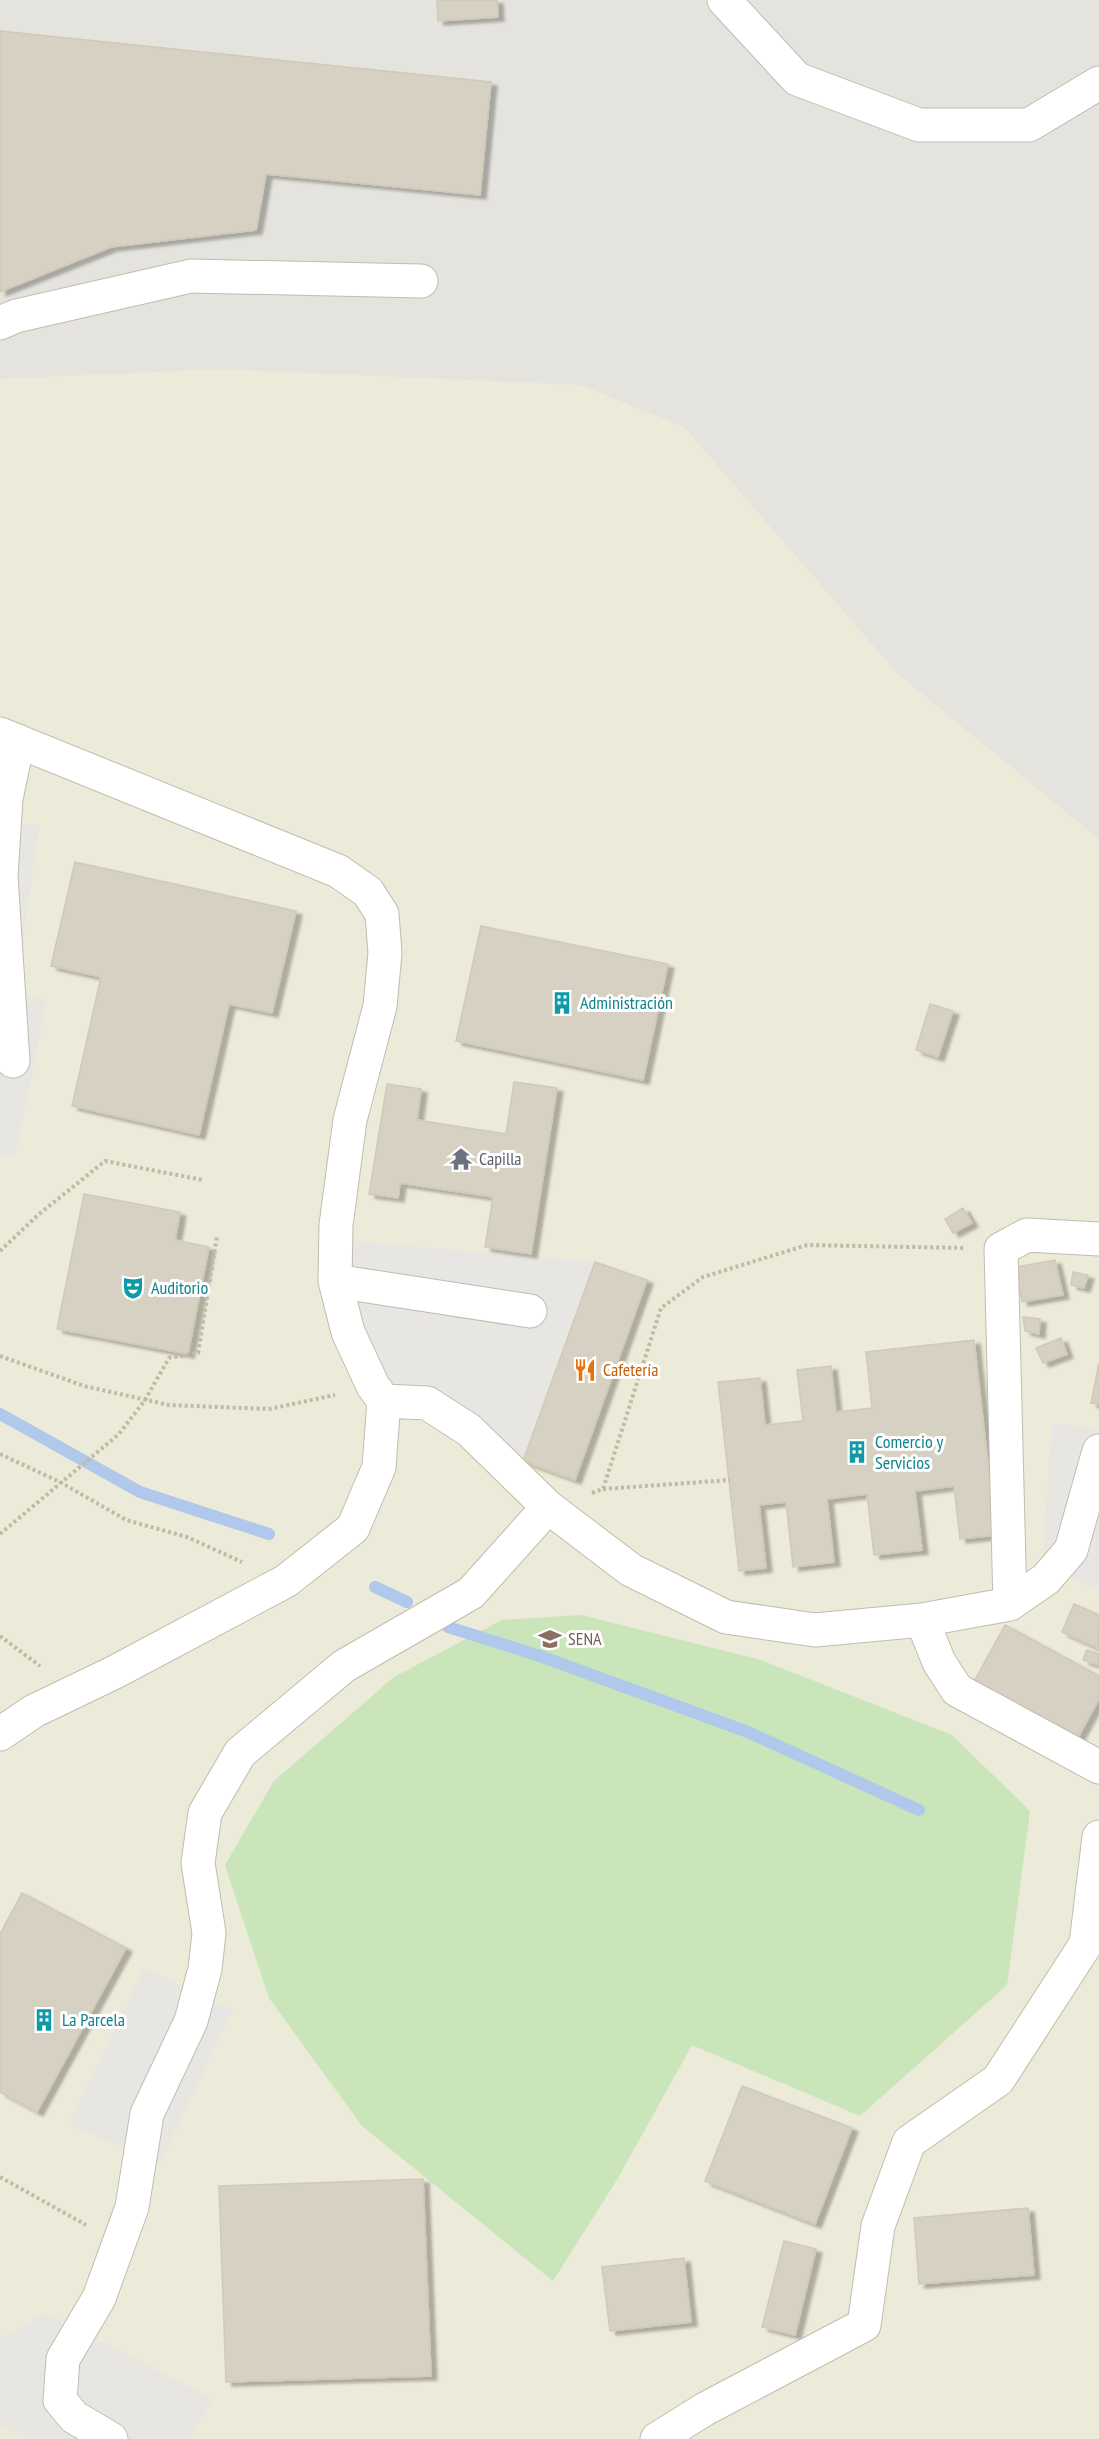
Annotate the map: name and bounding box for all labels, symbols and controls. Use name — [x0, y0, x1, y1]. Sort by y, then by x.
building icon: Administración — [549, 990, 575, 1016]
place label: Administración — [580, 991, 673, 1014]
temple icon: Capilla — [448, 1146, 474, 1172]
place label: Capilla — [479, 1147, 522, 1170]
theatre icon: Auditorio — [120, 1275, 146, 1301]
place label: Auditorio — [151, 1276, 208, 1299]
restaurant icon: Cafetería — [572, 1357, 598, 1383]
place label: Cafetería — [603, 1358, 658, 1381]
place label: Comercio y Servicios — [875, 1430, 943, 1474]
building icon: Comercio y Servicios — [844, 1439, 870, 1465]
school or university icon: SENA — [537, 1626, 563, 1652]
place label: SENA — [568, 1627, 602, 1650]
building icon: La Parcela — [31, 2007, 57, 2033]
place label: La Parcela — [62, 2008, 125, 2031]

